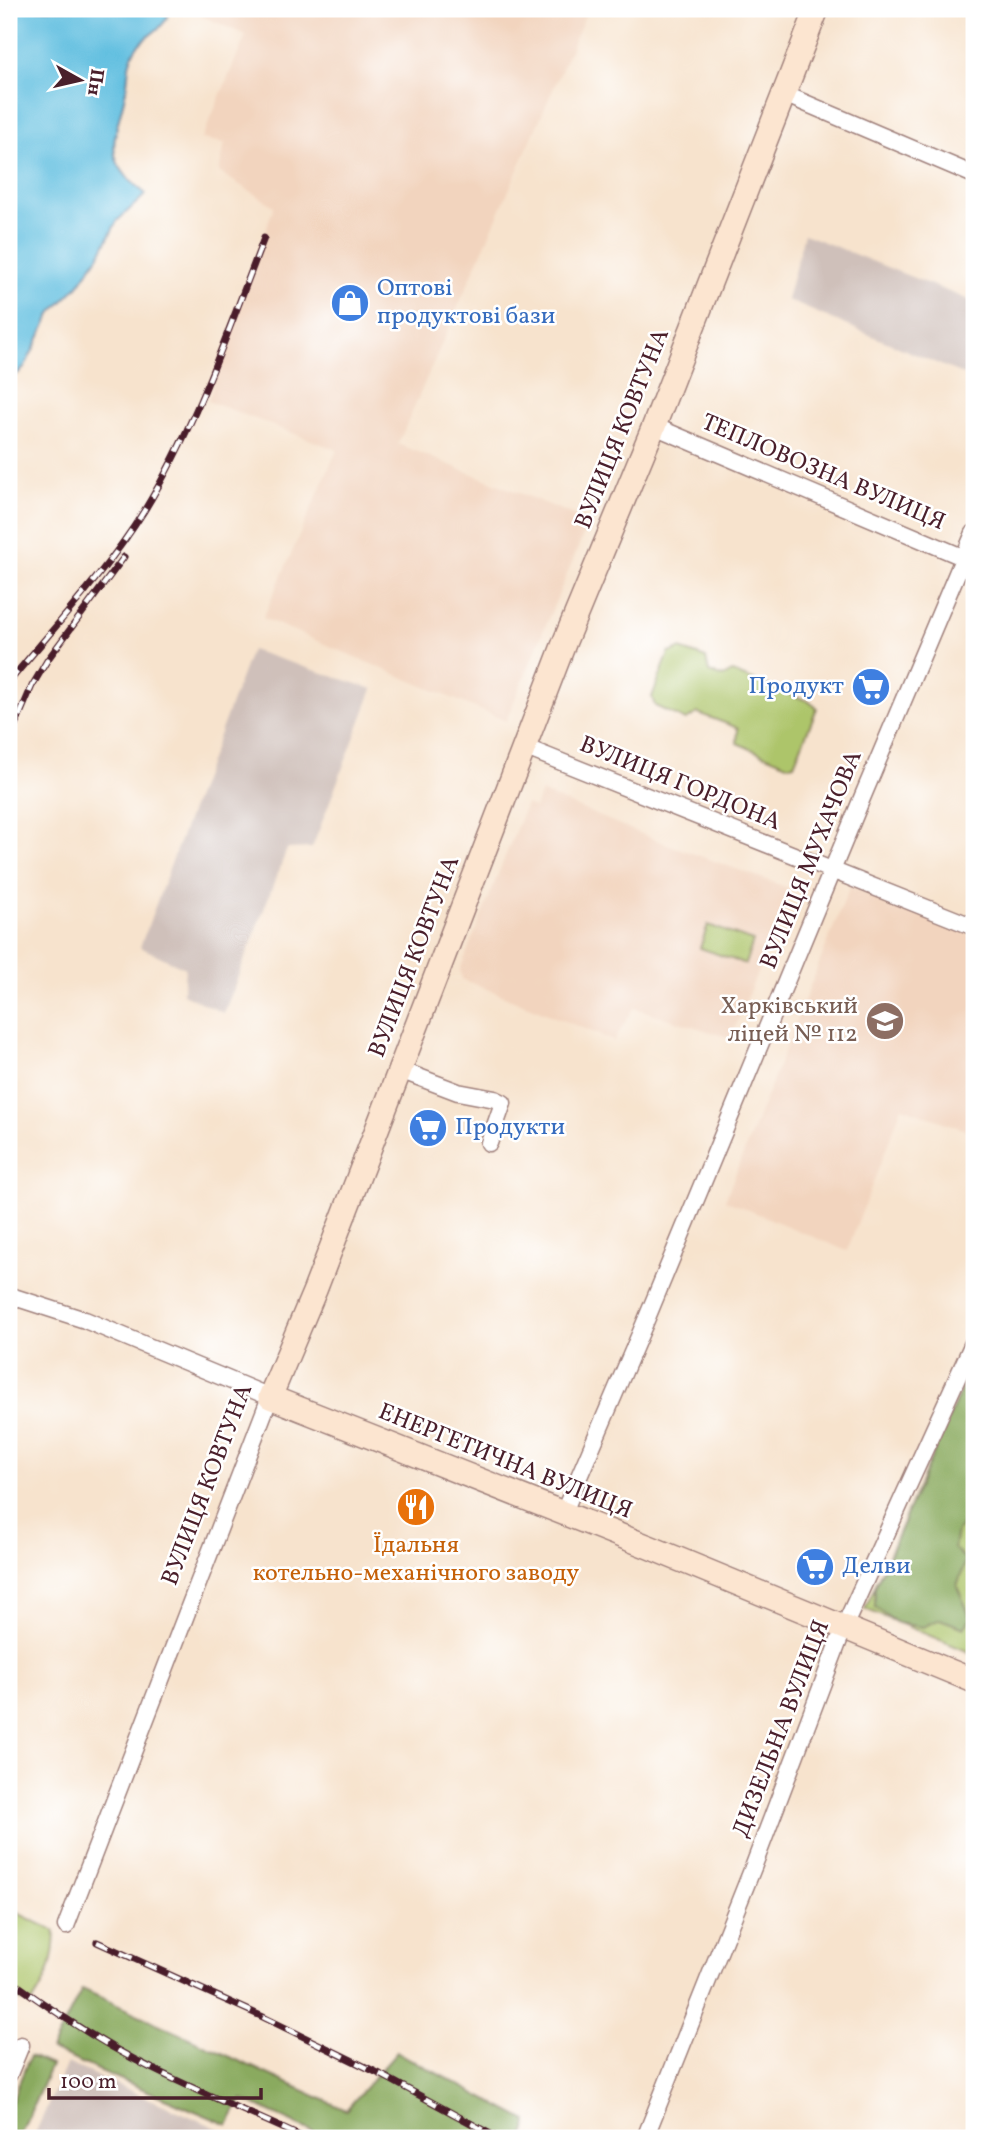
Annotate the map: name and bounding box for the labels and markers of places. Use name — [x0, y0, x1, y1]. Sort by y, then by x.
place label: Оптові продуктові бази — [377, 272, 555, 334]
shop icon: Оптові продуктові бази — [329, 282, 371, 324]
supermarket icon: Продукт — [850, 666, 892, 708]
place label: Продукт — [749, 670, 844, 704]
place label: Харківський ліцей № 112 — [720, 990, 858, 1052]
school or university icon: Харківський ліцей № 112 — [864, 1000, 906, 1042]
supermarket icon: Продукти — [407, 1107, 449, 1149]
place label: Продукти — [455, 1111, 565, 1145]
restaurant icon: Їдальня котельно-механічного заводу — [395, 1486, 437, 1528]
place label: Їдальня котельно-механічного заводу — [253, 1529, 579, 1591]
supermarket icon: Делви — [794, 1546, 836, 1588]
place label: Делви — [842, 1550, 911, 1584]

